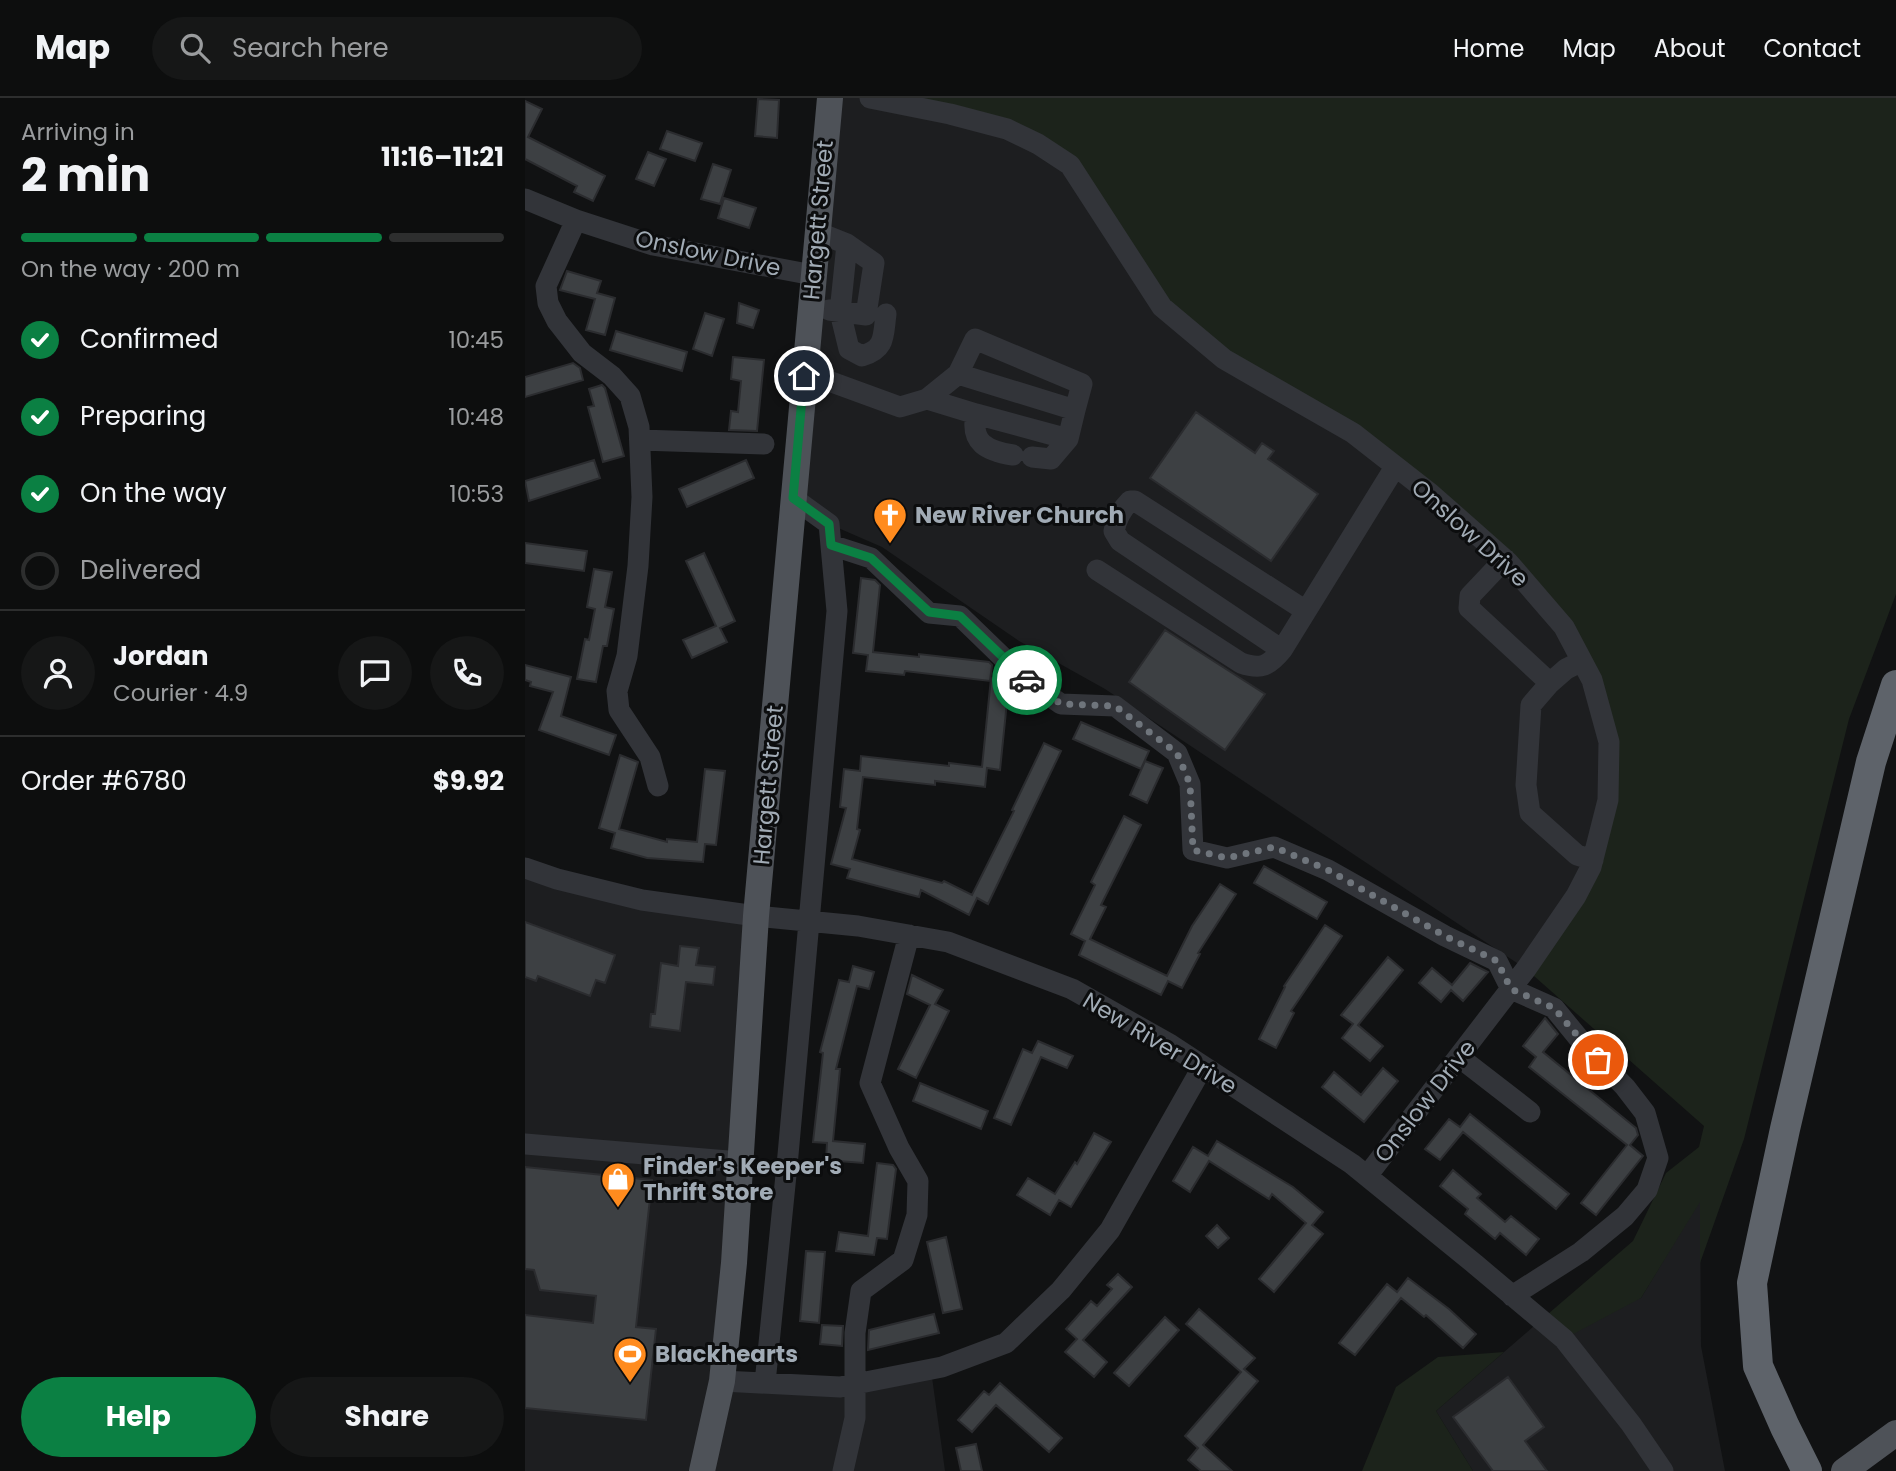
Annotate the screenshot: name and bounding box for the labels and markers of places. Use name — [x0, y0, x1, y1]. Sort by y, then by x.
pin — [774, 346, 834, 406]
church icon: New River Church — [871, 496, 909, 545]
place label: New River Church — [915, 499, 1124, 531]
pin — [1568, 1030, 1628, 1090]
place label: Finder's Keeper's Thrift Store — [643, 1150, 842, 1208]
shop icon: Finder's Keeper's Thrift Store — [599, 1160, 637, 1209]
sports icon: Blackhearts — [611, 1335, 649, 1384]
place label: Blackhearts — [655, 1338, 798, 1370]

